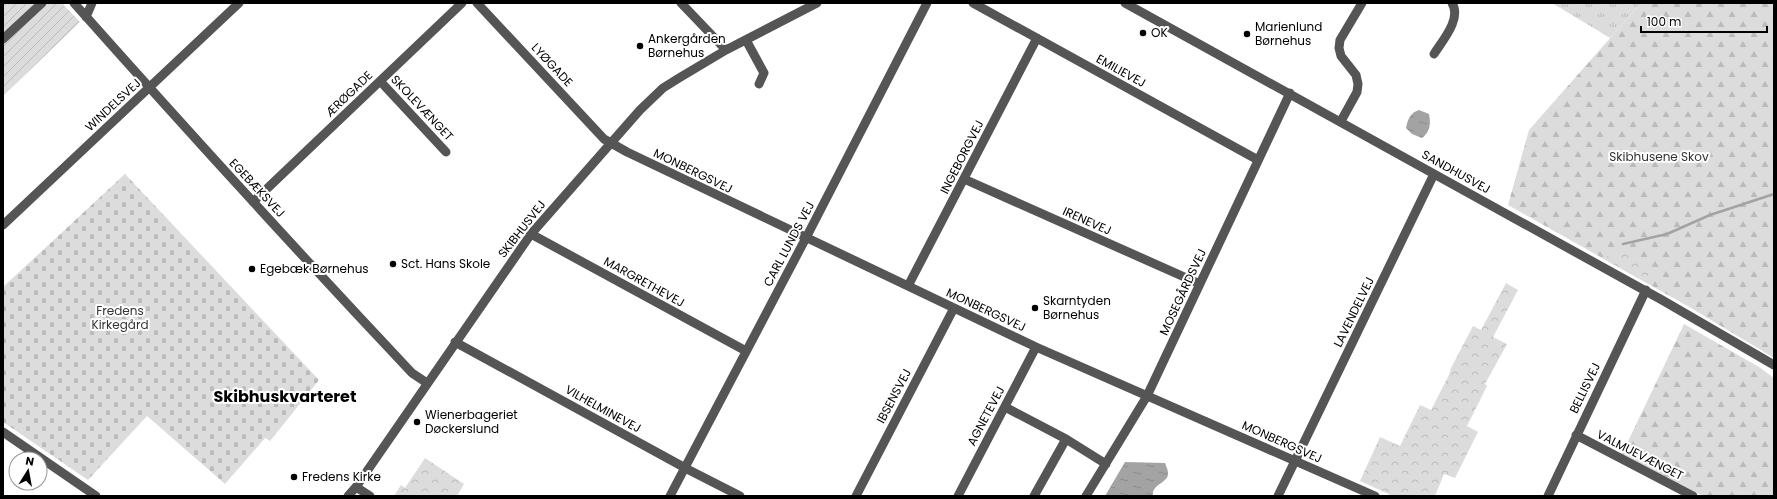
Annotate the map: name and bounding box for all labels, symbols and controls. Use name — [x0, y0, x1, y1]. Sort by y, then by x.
scale bar — [1641, 8, 1767, 34]
text: 100 m — [1647, 13, 1681, 30]
place label: Marienlund Børnehus — [1255, 18, 1322, 49]
place label: OK — [1151, 24, 1168, 41]
marker: OK — [1138, 28, 1148, 38]
marker: Marienlund Børnehus — [1242, 29, 1252, 39]
place label: Ankergården Børnehus — [648, 30, 726, 61]
street label: LYØGADE — [528, 39, 577, 90]
marker: Ankergården Børnehus — [635, 41, 645, 51]
street label: EMILIEVEJ — [1093, 50, 1149, 91]
street label: ÆRØGADE — [321, 67, 376, 120]
street label: SKOLEVÆNGET — [387, 71, 458, 145]
street label: WINDELSVEJ — [81, 74, 144, 135]
street label: INGEBORGVEJ — [936, 117, 988, 197]
street label: MONBERGSVEJ — [651, 144, 736, 197]
street label: SANDHUSVEJ — [1419, 146, 1494, 197]
park label: Skibhusene Skov — [1609, 148, 1709, 165]
street label: EGEBÆKSVEJ — [226, 155, 289, 221]
street label: SKIBHUSVEJ — [494, 196, 549, 261]
street label: CARL LUNDS VEJ — [759, 198, 818, 289]
street label: IRENEVEJ — [1060, 202, 1114, 239]
street label: MOSEGÅRDSVEJ — [1155, 246, 1210, 338]
street label: MARGRETHEVEJ — [601, 252, 688, 311]
place label: Sct. Hans Skole — [401, 255, 490, 272]
marker: Sct. Hans Skole — [388, 259, 398, 269]
place label: Egebæk Børnehus — [260, 260, 369, 277]
marker: Egebæk Børnehus — [247, 264, 257, 274]
street label: LAVENDELVEJ — [1329, 274, 1378, 350]
street label: MONBERGSVEJ — [944, 284, 1029, 335]
place label: Skarntyden Børnehus — [1043, 292, 1111, 323]
park label: Fredens Kirkegård — [91, 302, 149, 333]
marker: Skarntyden Børnehus — [1030, 303, 1040, 313]
street label: BELLISVEJ — [1565, 360, 1604, 416]
street label: IBSENSVEJ — [872, 365, 915, 426]
street label: VILHELMINEVEJ — [562, 381, 644, 436]
street label: AGNETEVEJ — [963, 383, 1008, 449]
district label: Skibhuskvarteret — [214, 385, 356, 408]
place label: Wienerbageriet Døckerslund — [425, 406, 518, 437]
street label: MONBERGSVEJ — [1239, 416, 1325, 467]
marker: Wienerbageriet Døckerslund — [412, 417, 422, 427]
street label: VALMUEVÆNGET — [1594, 425, 1687, 484]
north arrow — [8, 451, 48, 491]
text: N — [24, 453, 35, 470]
place label: Fredens Kirke — [302, 468, 381, 485]
marker: Fredens Kirke — [289, 472, 299, 482]

